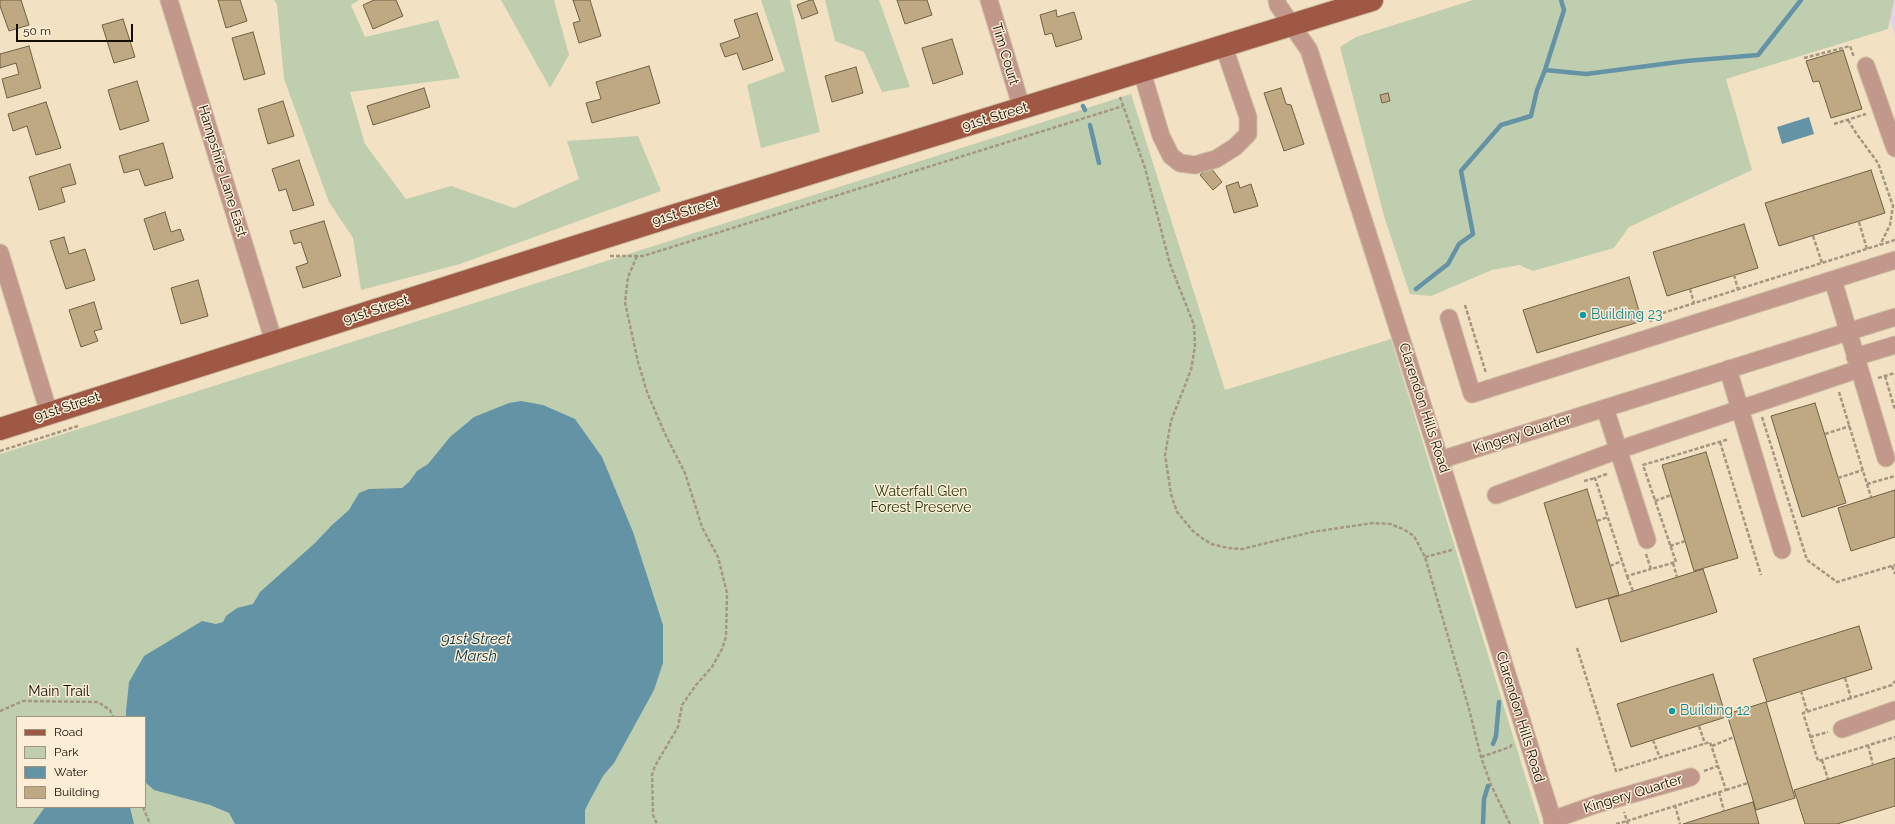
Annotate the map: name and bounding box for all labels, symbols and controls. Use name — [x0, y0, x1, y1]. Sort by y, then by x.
scale bar — [18, 16, 135, 42]
street label: Tim Court — [988, 21, 1022, 87]
text: 50 m — [23, 24, 51, 38]
street label: 91st Street — [960, 99, 1030, 135]
street label: Hampshire Lane East — [194, 103, 250, 239]
street label: 91st Street — [650, 194, 720, 230]
street label: 91st Street — [341, 291, 411, 329]
place label: Building 23 — [1591, 307, 1662, 323]
marker: Building 23 — [1578, 310, 1588, 320]
street label: Clarendon Hills Road — [1395, 341, 1453, 475]
street label: 91st Street — [32, 388, 102, 426]
street label: Kingery Quarter — [1471, 410, 1573, 458]
park label: Waterfall Glen Forest Preserve — [871, 484, 971, 516]
water label: 91st Street Marsh — [441, 630, 511, 665]
street label: Clarendon Hills Road — [1492, 650, 1548, 784]
street label: Main Trail — [28, 684, 90, 700]
place label: Building 12 — [1680, 703, 1750, 719]
marker: Building 12 — [1667, 706, 1677, 716]
legend — [16, 716, 146, 808]
text: Road — [54, 725, 83, 739]
text: Park — [54, 745, 79, 759]
text: Water — [54, 765, 88, 779]
street label: Kingery Quarter — [1582, 771, 1684, 817]
text: Building — [54, 785, 100, 799]

